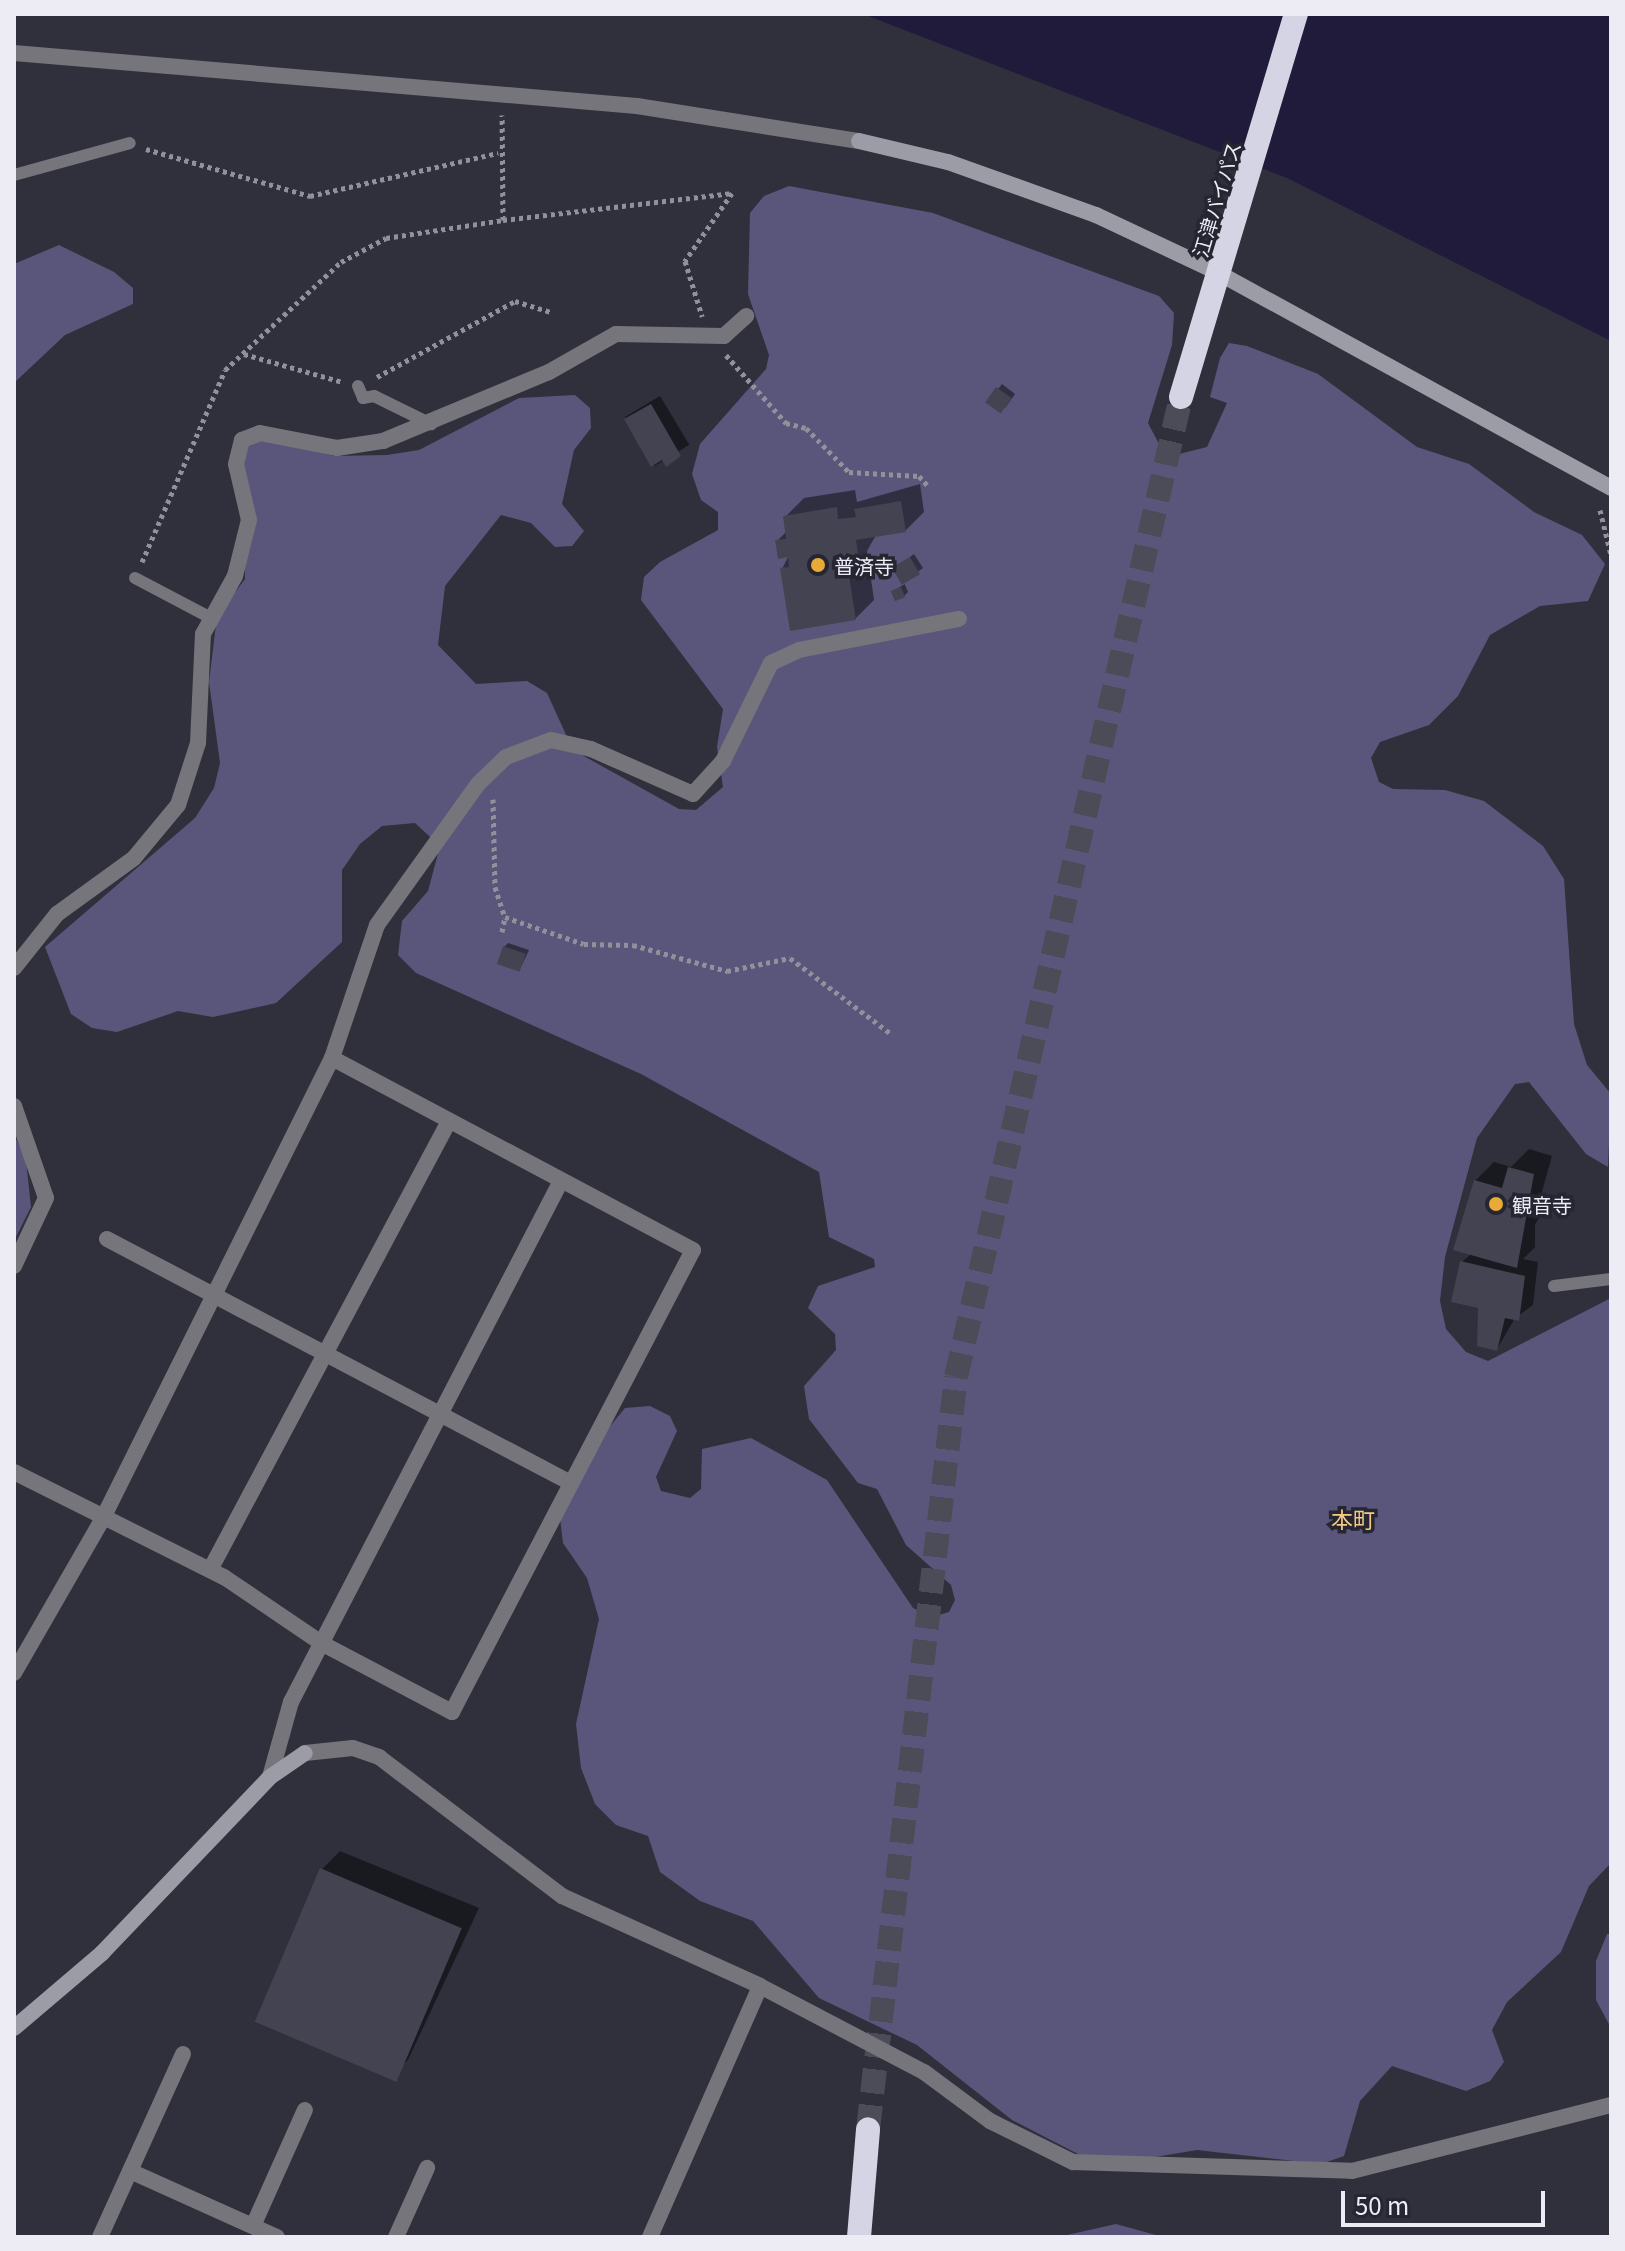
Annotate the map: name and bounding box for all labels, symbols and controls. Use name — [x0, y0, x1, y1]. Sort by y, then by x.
street label: 江津バイパス — [1187, 138, 1245, 260]
place label: 普済寺 — [834, 553, 894, 577]
marker: 普済寺 — [809, 556, 827, 574]
place label: 観音寺 — [1512, 1192, 1572, 1216]
marker: 観音寺 — [1487, 1195, 1505, 1213]
district label: 本町 — [1331, 1506, 1375, 1532]
scale bar — [1345, 2175, 1549, 2225]
text: 50 m — [1355, 2187, 1409, 2222]

